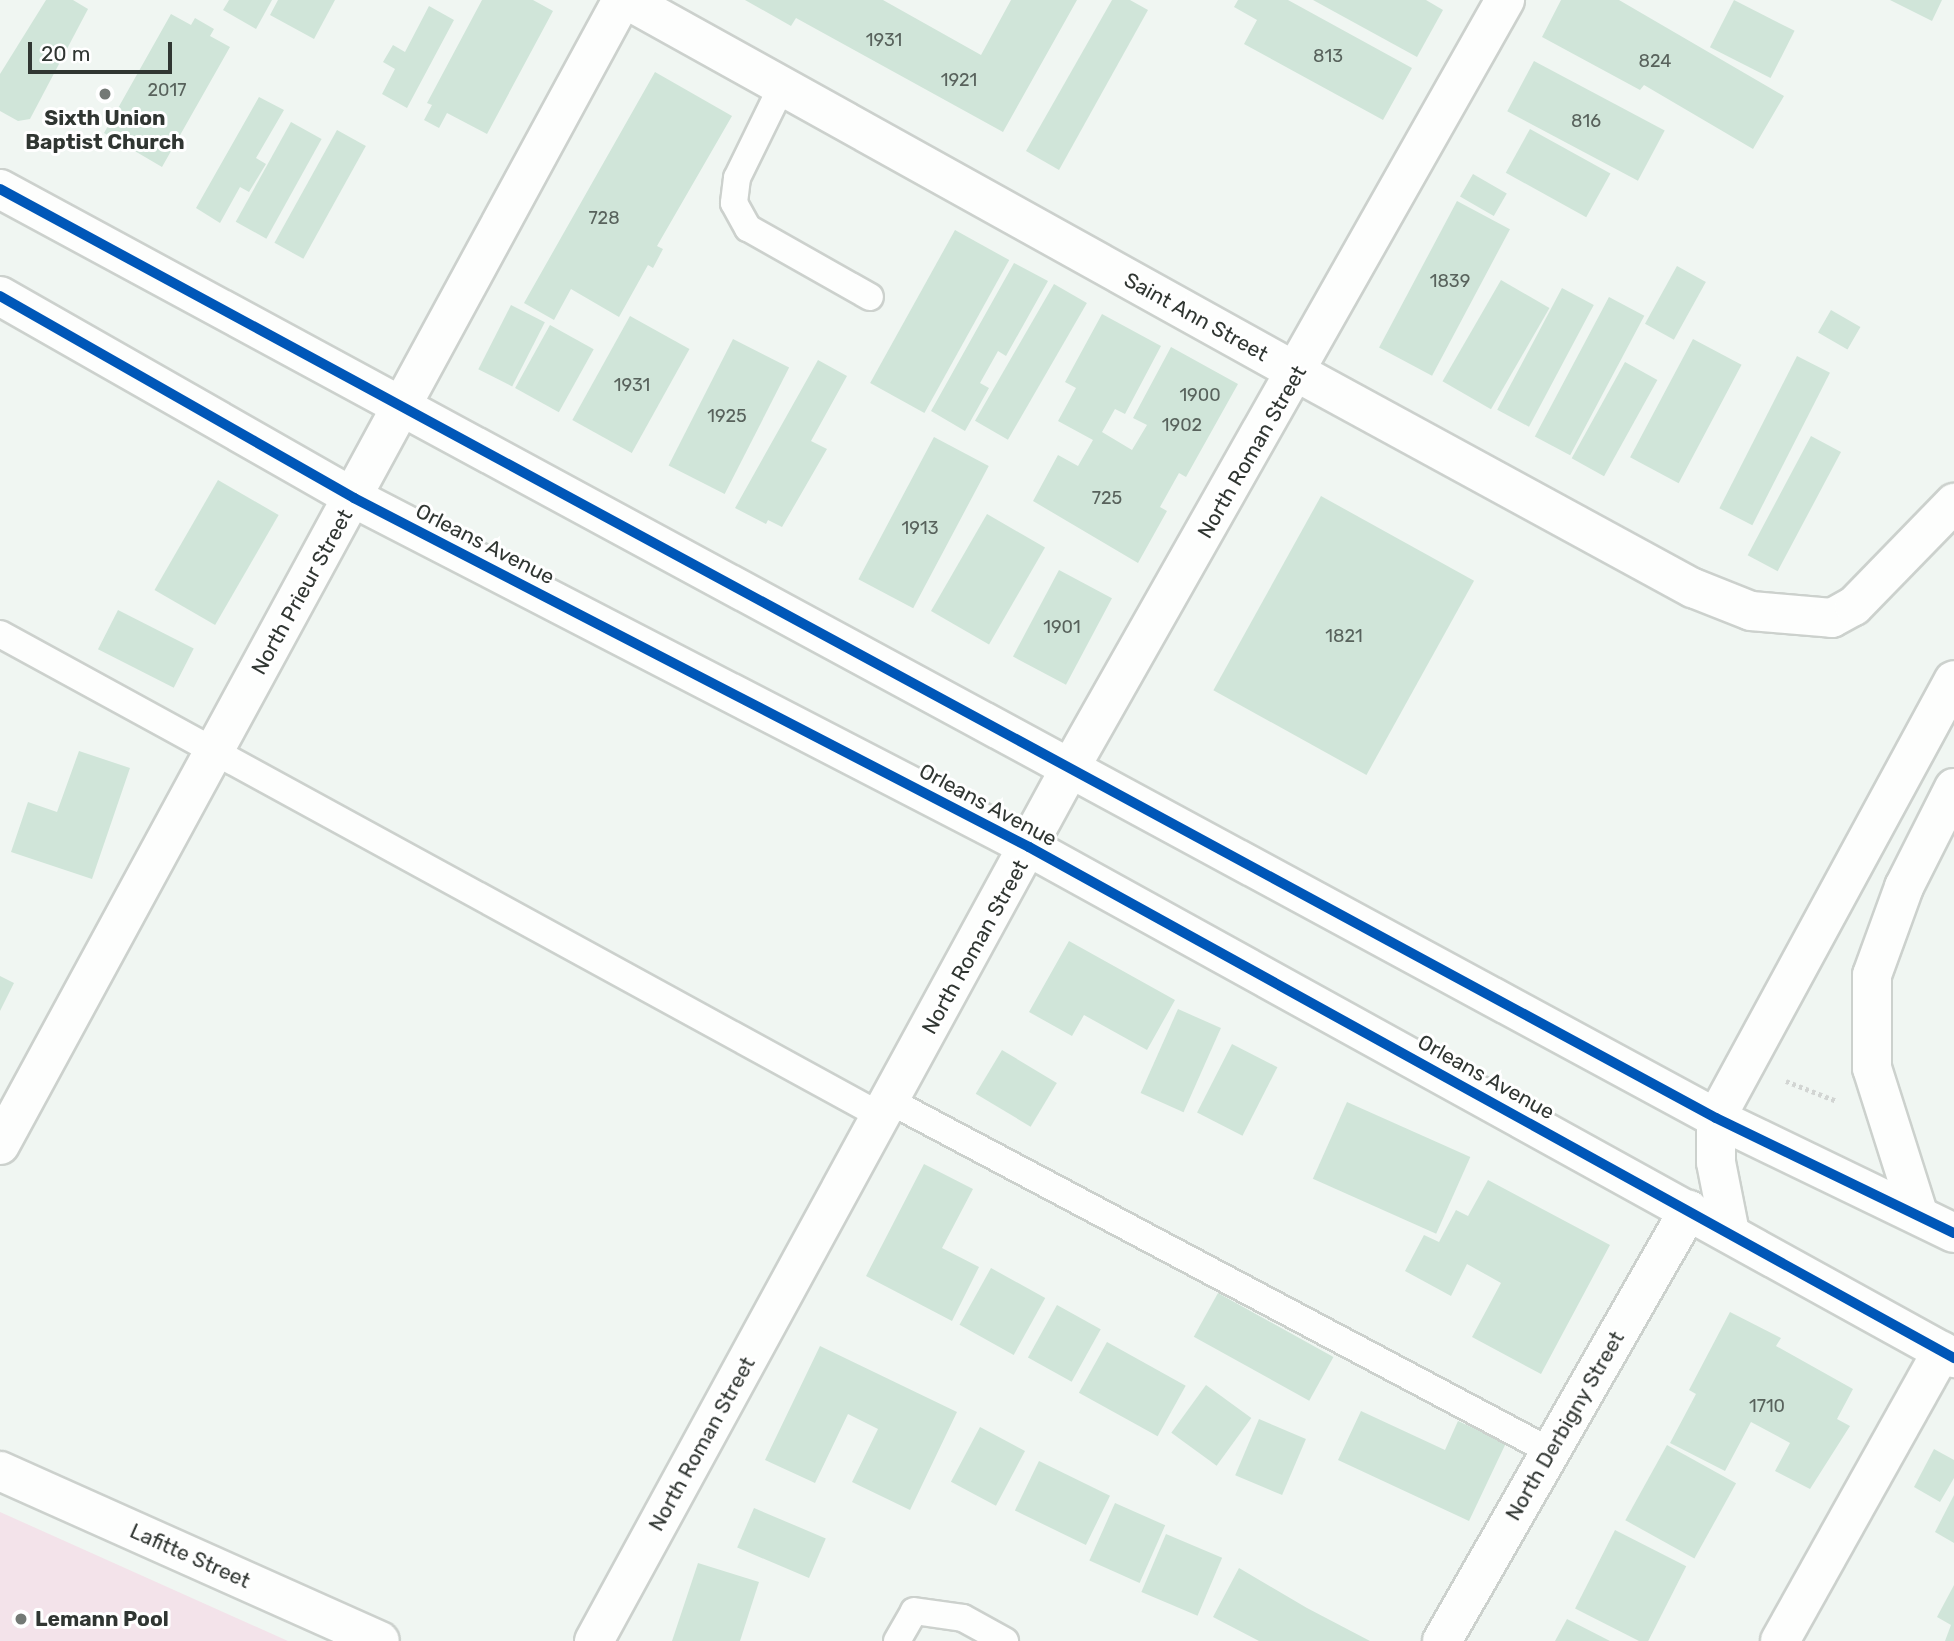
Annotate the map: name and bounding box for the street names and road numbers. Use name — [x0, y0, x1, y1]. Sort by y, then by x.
street label: Saint Ann Street — [1119, 267, 1273, 367]
street label: North Roman Street — [1192, 361, 1312, 543]
street label: Orleans Avenue — [411, 498, 559, 590]
street label: North Prieur Street — [246, 505, 358, 679]
street label: Orleans Avenue — [915, 758, 1061, 852]
street label: North Roman Street — [917, 855, 1033, 1039]
street label: Orleans Avenue — [1413, 1029, 1559, 1125]
street label: North Derbigny Street — [1500, 1327, 1630, 1525]
street label: North Roman Street — [644, 1352, 760, 1536]
street label: Lafitte Street — [126, 1518, 254, 1594]

